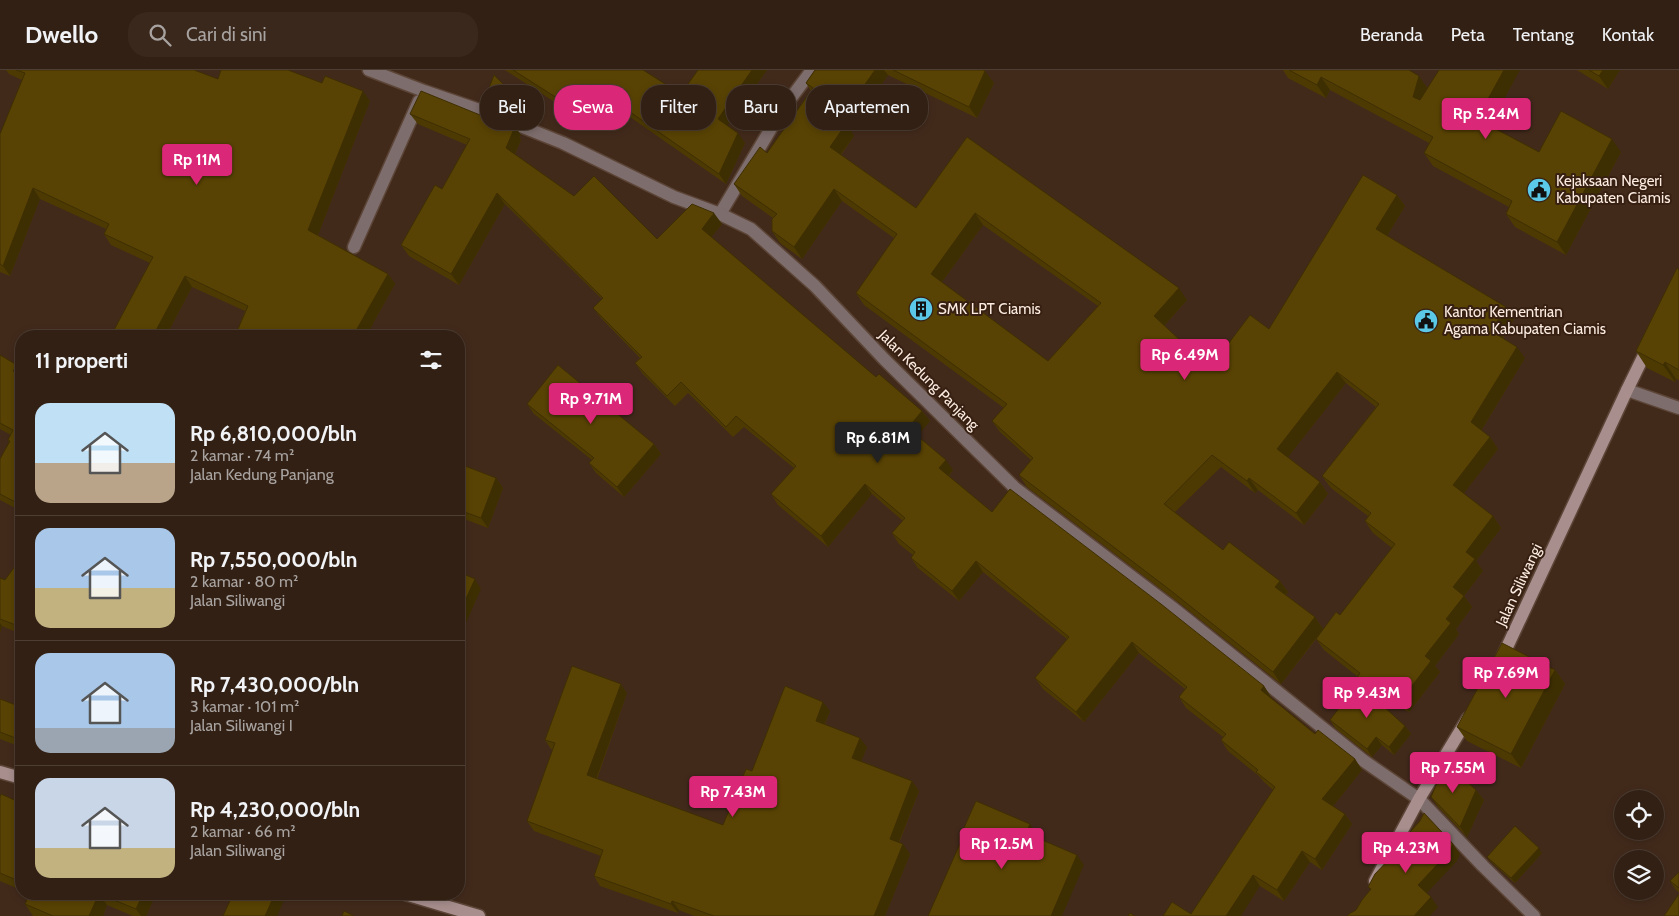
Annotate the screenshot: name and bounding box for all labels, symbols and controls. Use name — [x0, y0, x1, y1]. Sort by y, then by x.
search box — [128, 12, 478, 57]
text: Dwello — [25, 20, 98, 49]
icon: search — [146, 21, 174, 49]
text: Cari di sini — [186, 23, 267, 46]
text: Beranda — [1360, 24, 1423, 46]
text: Peta — [1451, 24, 1485, 46]
text: Tentang — [1513, 24, 1574, 46]
text: Kontak — [1602, 24, 1654, 46]
chip: Beli — [480, 85, 544, 130]
chip: Sewa — [554, 85, 631, 130]
chip: Filter — [641, 85, 716, 130]
chip: Baru — [726, 85, 796, 130]
chip: Apartemen — [806, 85, 928, 130]
pin: Rp 5.24M — [1434, 98, 1538, 140]
text: Rp 5.24M — [1453, 104, 1519, 123]
pin: Rp 11M — [156, 144, 238, 186]
text: Rp 11M — [173, 150, 221, 169]
place label: Kejaksaan Negeri Kabupaten Ciamis — [1556, 172, 1670, 207]
public building icon: Kejaksaan Negeri Kabupaten Ciamis — [1526, 177, 1552, 203]
building icon: SMK LPT Ciamis — [908, 296, 934, 322]
place label: SMK LPT Ciamis — [938, 300, 1041, 318]
place label: Kantor Kementrian Agama Kabupaten Ciamis — [1444, 303, 1606, 338]
public building icon: Kantor Kementrian Agama Kabupaten Ciamis — [1413, 308, 1439, 334]
street label: Jalan Kedung Panjang — [874, 325, 983, 434]
pin: Rp 6.49M — [1133, 338, 1237, 381]
text: Rp 6.49M — [1151, 345, 1219, 364]
icon: filters — [417, 346, 445, 374]
text: 11 properti — [35, 348, 128, 373]
pin: Rp 9.71M — [539, 382, 643, 425]
text: Rp 9.71M — [560, 389, 622, 408]
text: Rp 6,810,000/bln — [190, 421, 357, 446]
pin: Rp 6.81M — [826, 422, 930, 464]
icon: home — [75, 423, 135, 483]
text: Rp 6.81M — [846, 428, 910, 447]
text: 2 kamar · 74 m² — [190, 446, 294, 465]
text: Jalan Kedung Panjang — [190, 465, 334, 484]
street label: Jalan Siliwangi — [1492, 541, 1546, 630]
text: Rp 7,550,000/bln — [190, 547, 357, 572]
icon: home — [75, 548, 135, 608]
text: 2 kamar · 80 m² — [190, 572, 298, 591]
text: Jalan Siliwangi — [190, 591, 285, 610]
pin: Rp 7.69M — [1454, 656, 1558, 699]
text: Rp 7.69M — [1474, 663, 1538, 682]
text: Rp 7,430,000/bln — [190, 672, 359, 697]
icon: home — [75, 673, 135, 733]
pin: Rp 9.43M — [1315, 676, 1419, 719]
text: Rp 9.43M — [1334, 683, 1400, 702]
text: 3 kamar · 101 m² — [190, 697, 299, 716]
text: Jalan Siliwangi I — [190, 716, 293, 735]
pin: Rp 7.55M — [1401, 752, 1505, 794]
text: Rp 7.55M — [1421, 758, 1485, 777]
pin: Rp 7.43M — [681, 776, 785, 818]
text: Rp 7.43M — [700, 782, 766, 801]
map controls — [1614, 790, 1664, 900]
button: locate — [1614, 790, 1664, 840]
text: Rp 4,230,000/bln — [190, 797, 360, 822]
icon: home — [75, 798, 135, 858]
text: 2 kamar · 66 m² — [190, 822, 296, 841]
pin: Rp 12.5M — [950, 828, 1054, 870]
pin: Rp 4.23M — [1354, 832, 1458, 874]
text: Rp 12.5M — [971, 834, 1033, 853]
text: Rp 4.23M — [1373, 838, 1439, 857]
text: Jalan Siliwangi — [190, 841, 285, 860]
button: layers — [1614, 850, 1664, 900]

